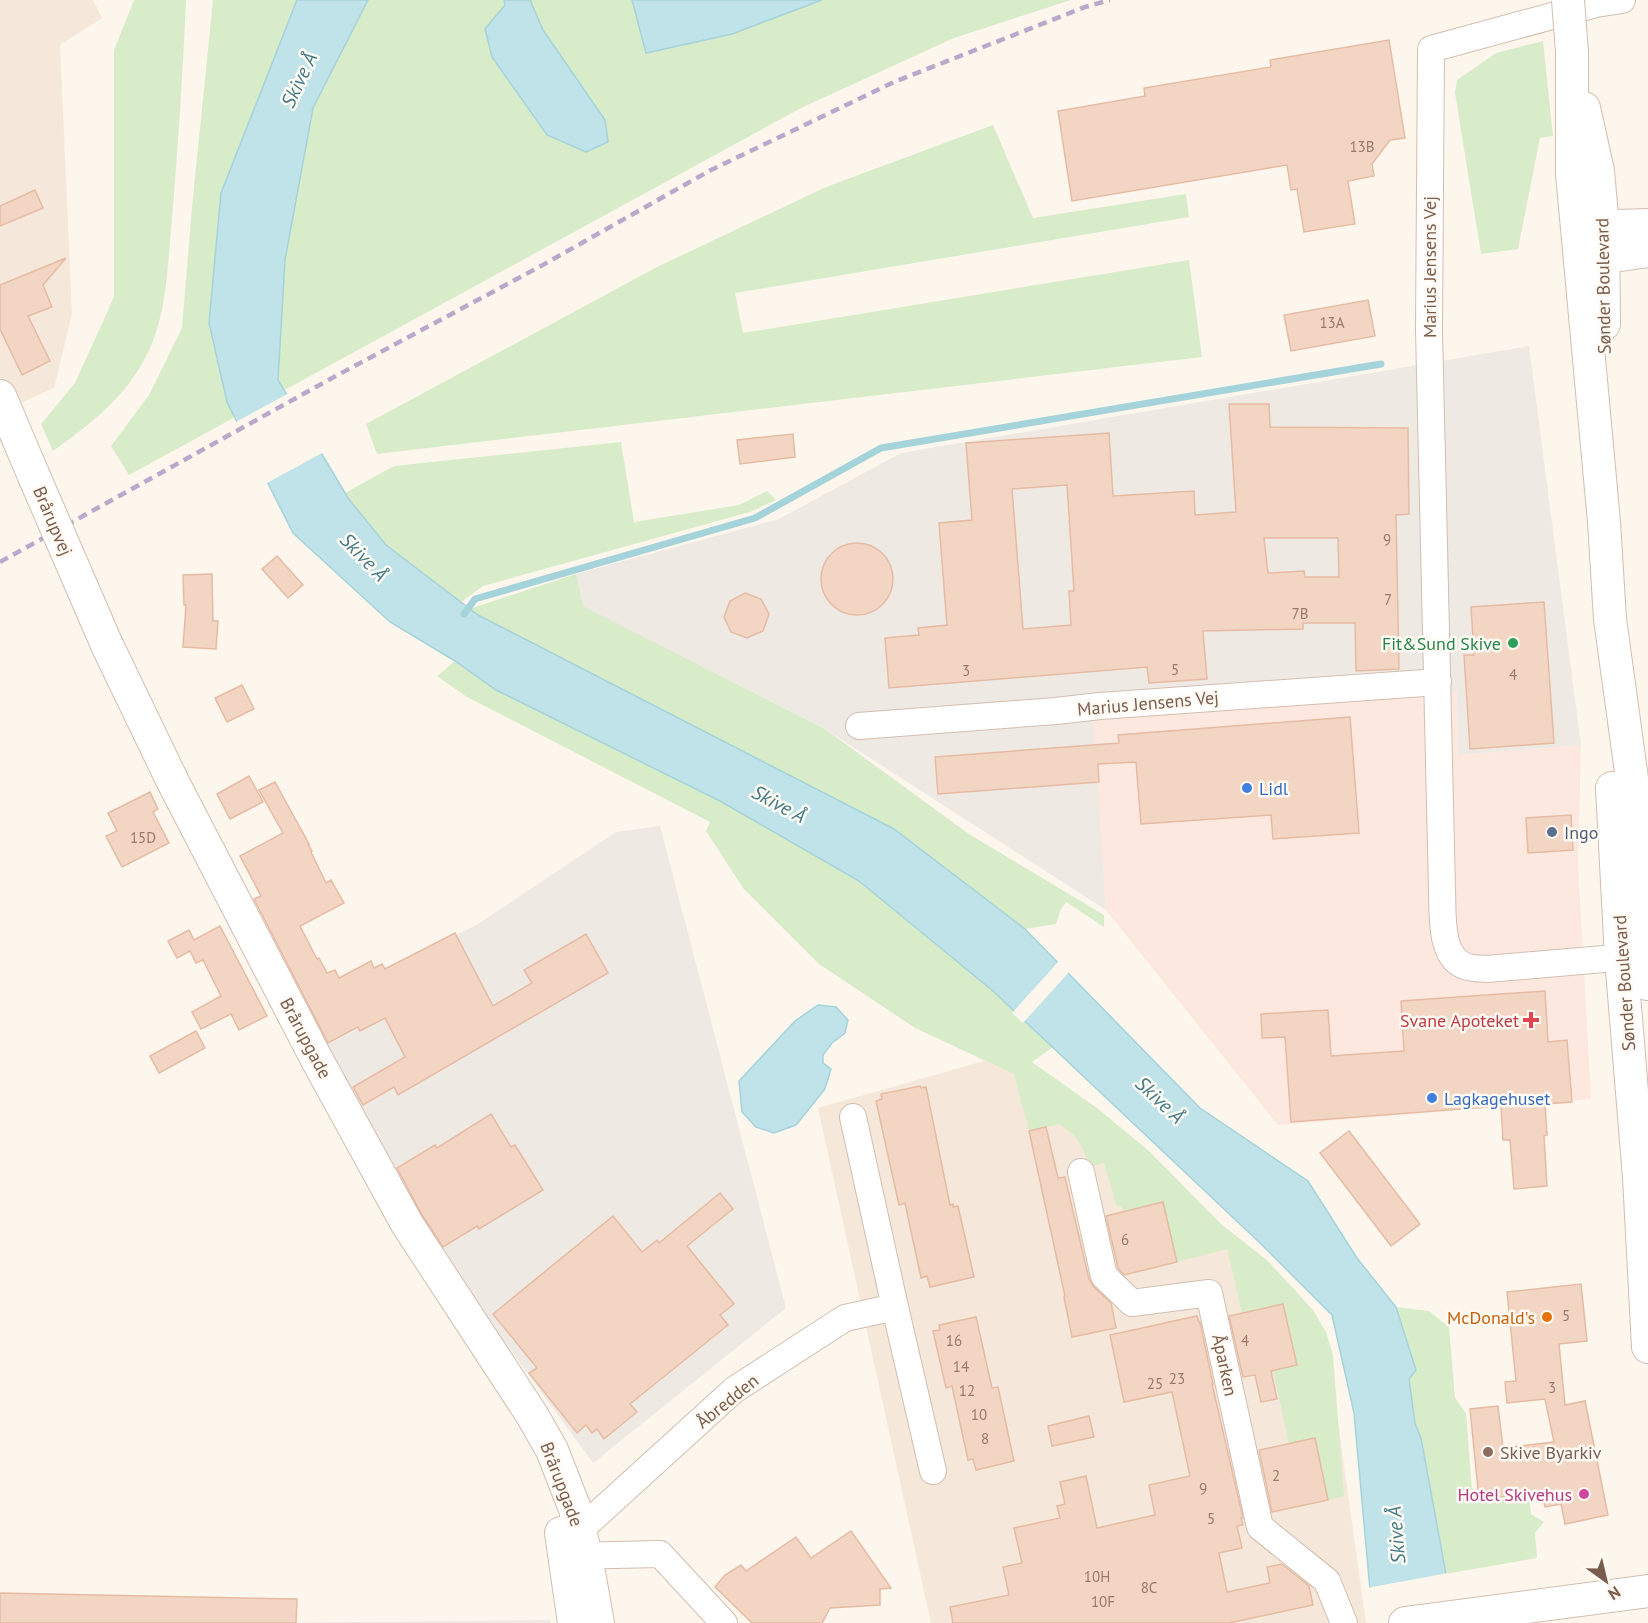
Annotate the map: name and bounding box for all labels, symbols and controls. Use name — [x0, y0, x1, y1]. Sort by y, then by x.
water label: Skive Å — [275, 48, 323, 112]
house number: 13B — [1349, 137, 1375, 156]
street label: Marius Jensens Vej — [1418, 196, 1441, 338]
street label: Sønder Boulevard — [1590, 218, 1616, 354]
house number: 13A — [1319, 313, 1345, 332]
street label: Brårupvej — [28, 483, 78, 559]
water label: Skive Å — [335, 527, 393, 587]
house number: 9 — [1383, 530, 1391, 549]
house number: 7 — [1384, 590, 1392, 609]
house number: 7B — [1292, 604, 1308, 623]
place label: Fit&Sund Skive — [1382, 632, 1501, 655]
marker: Fit&Sund Skive — [1506, 636, 1520, 650]
house number: 5 — [1171, 660, 1179, 679]
house number: 3 — [962, 661, 970, 680]
house number: 4 — [1509, 665, 1517, 684]
street label: Marius Jensens Vej — [1076, 685, 1220, 721]
place label: Lidl — [1259, 777, 1289, 800]
water label: Skive Å — [747, 779, 811, 829]
marker: Lidl — [1240, 781, 1254, 795]
place label: Ingo — [1564, 821, 1598, 844]
marker: Ingo — [1545, 825, 1559, 839]
house number: 15D — [130, 828, 156, 847]
street label: Sønder Boulevard — [1608, 914, 1640, 1052]
street label: Brårupgade — [275, 994, 337, 1082]
place label: Svane Apoteket — [1400, 1009, 1519, 1032]
marker: Svane Apoteket — [1524, 1013, 1538, 1027]
water label: Skive Å — [1130, 1071, 1190, 1129]
place label: Lagkagehuset — [1444, 1087, 1550, 1110]
marker: Lagkagehuset — [1425, 1091, 1439, 1105]
house number: 6 — [1121, 1230, 1129, 1249]
place label: McDonald's — [1447, 1306, 1535, 1329]
house number: 5 — [1562, 1306, 1570, 1325]
marker: McDonald's — [1540, 1310, 1554, 1324]
house number: 16 — [946, 1331, 962, 1350]
house number: 4 — [1241, 1331, 1249, 1350]
street label: Åparken — [1207, 1332, 1243, 1398]
house number: 14 — [953, 1357, 969, 1376]
street label: Åbredden — [691, 1369, 763, 1433]
house number: 23 — [1169, 1369, 1185, 1388]
house number: 25 — [1147, 1374, 1163, 1393]
house number: 3 — [1548, 1378, 1556, 1397]
house number: 12 — [959, 1381, 975, 1400]
house number: 10 — [971, 1405, 987, 1424]
house number: 8 — [981, 1429, 989, 1448]
street label: Brårupgade — [535, 1439, 589, 1529]
place label: Skive Byarkiv — [1500, 1441, 1602, 1464]
marker: Skive Byarkiv — [1481, 1445, 1495, 1459]
house number: 2 — [1272, 1466, 1280, 1485]
house number: 9 — [1199, 1479, 1207, 1498]
place label: Hotel Skivehus — [1457, 1483, 1572, 1506]
marker: Hotel Skivehus — [1577, 1487, 1591, 1501]
water label: Skive Å — [1381, 1505, 1411, 1565]
house number: 5 — [1207, 1509, 1215, 1528]
north arrow — [1576, 1551, 1636, 1611]
house number: 10H — [1084, 1567, 1110, 1586]
house number: 8C — [1141, 1578, 1157, 1597]
text: N — [1604, 1582, 1624, 1605]
house number: 10F — [1091, 1592, 1115, 1611]

